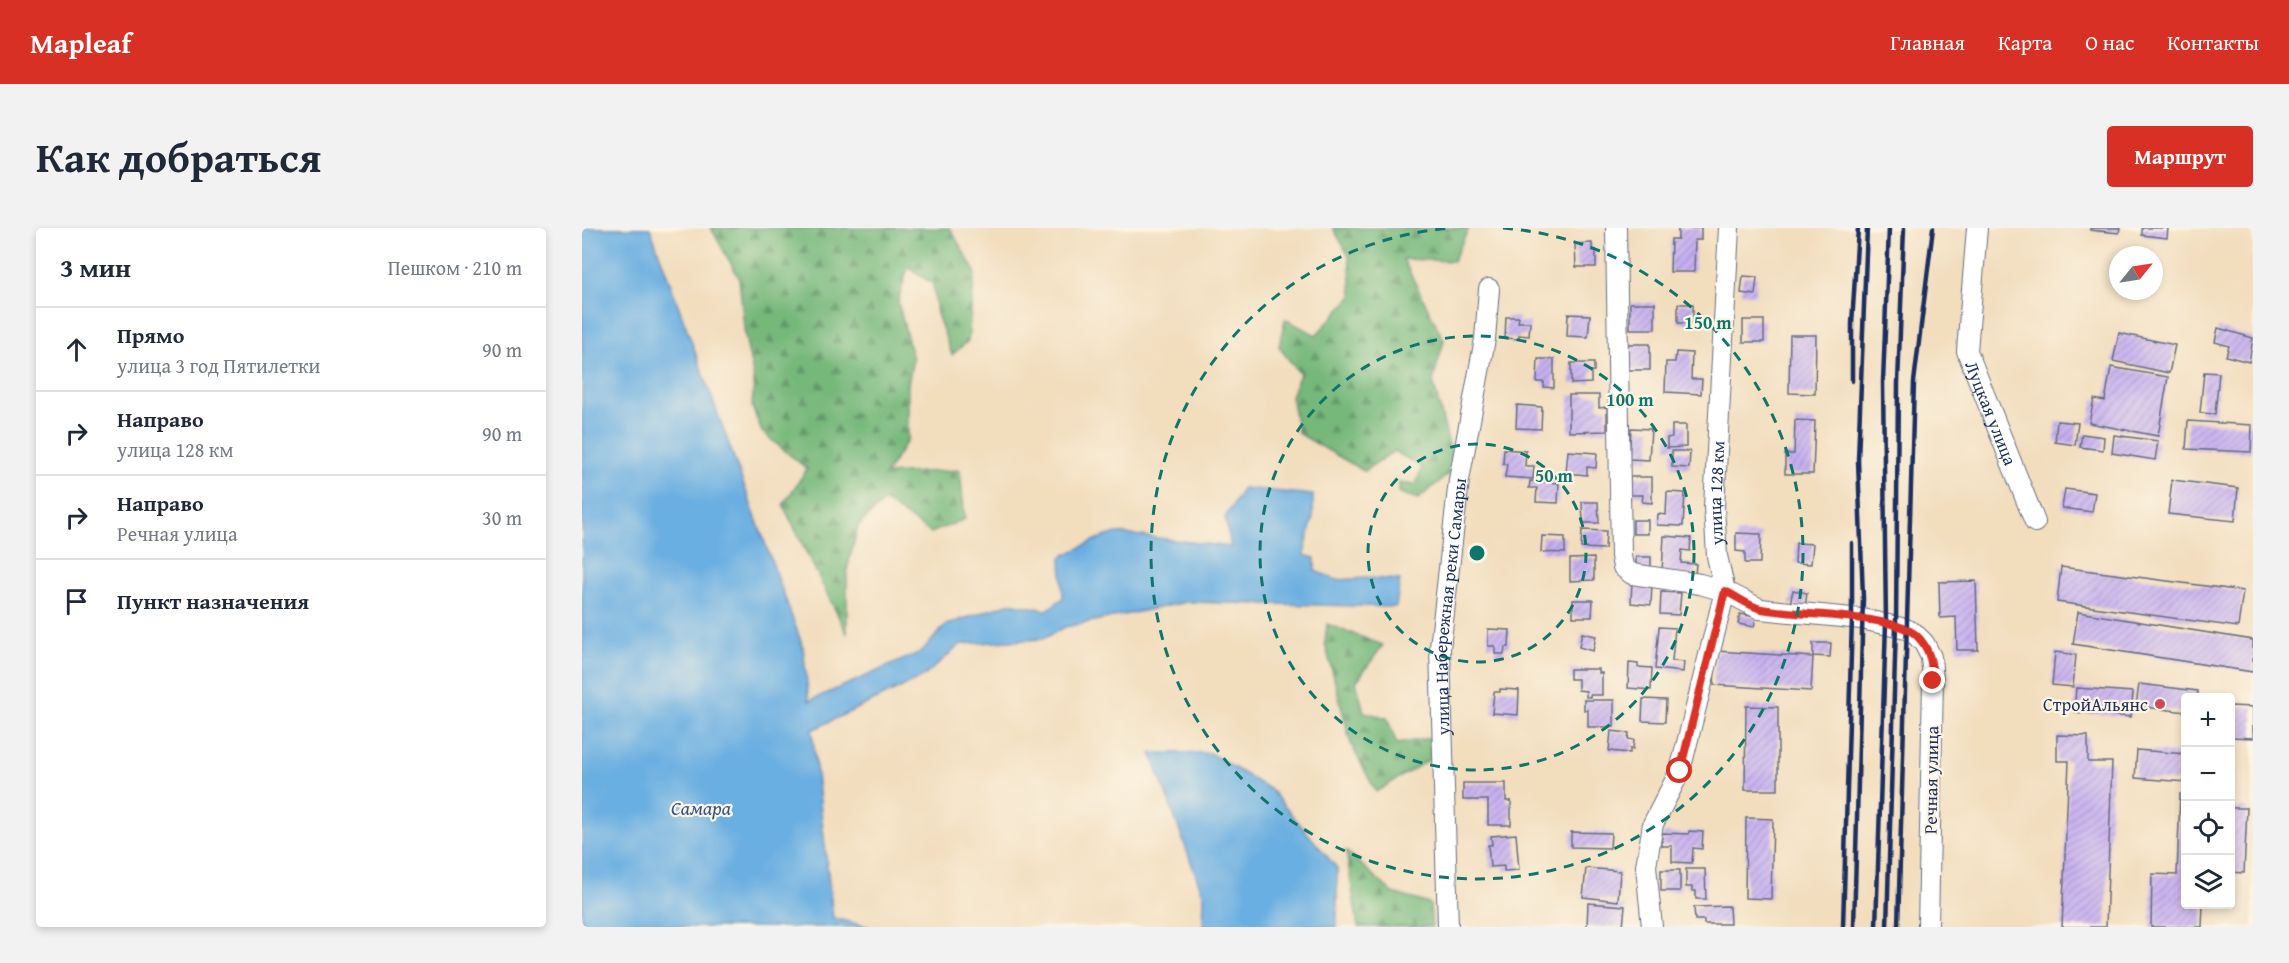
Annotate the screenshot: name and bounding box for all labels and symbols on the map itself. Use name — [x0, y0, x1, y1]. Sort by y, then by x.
north arrow — [2109, 246, 2163, 300]
text: 150 m — [1684, 309, 1732, 336]
street label: Луцкая улица — [1959, 357, 2025, 470]
text: 100 m — [1606, 386, 1654, 413]
street label: улица 128 км — [1700, 440, 1731, 547]
text: 50 m — [1535, 462, 1574, 489]
street label: улица Набережная реки Самары — [1426, 476, 1473, 737]
centre of rings — [1467, 543, 1487, 563]
route end — [1919, 667, 1945, 693]
place label: СтройАльянс — [2043, 691, 2148, 718]
marker: СтройАльянс — [2153, 697, 2167, 711]
street label: Речная улица — [1917, 725, 1945, 834]
route start — [1666, 757, 1692, 783]
water label: Самара — [671, 793, 732, 822]

